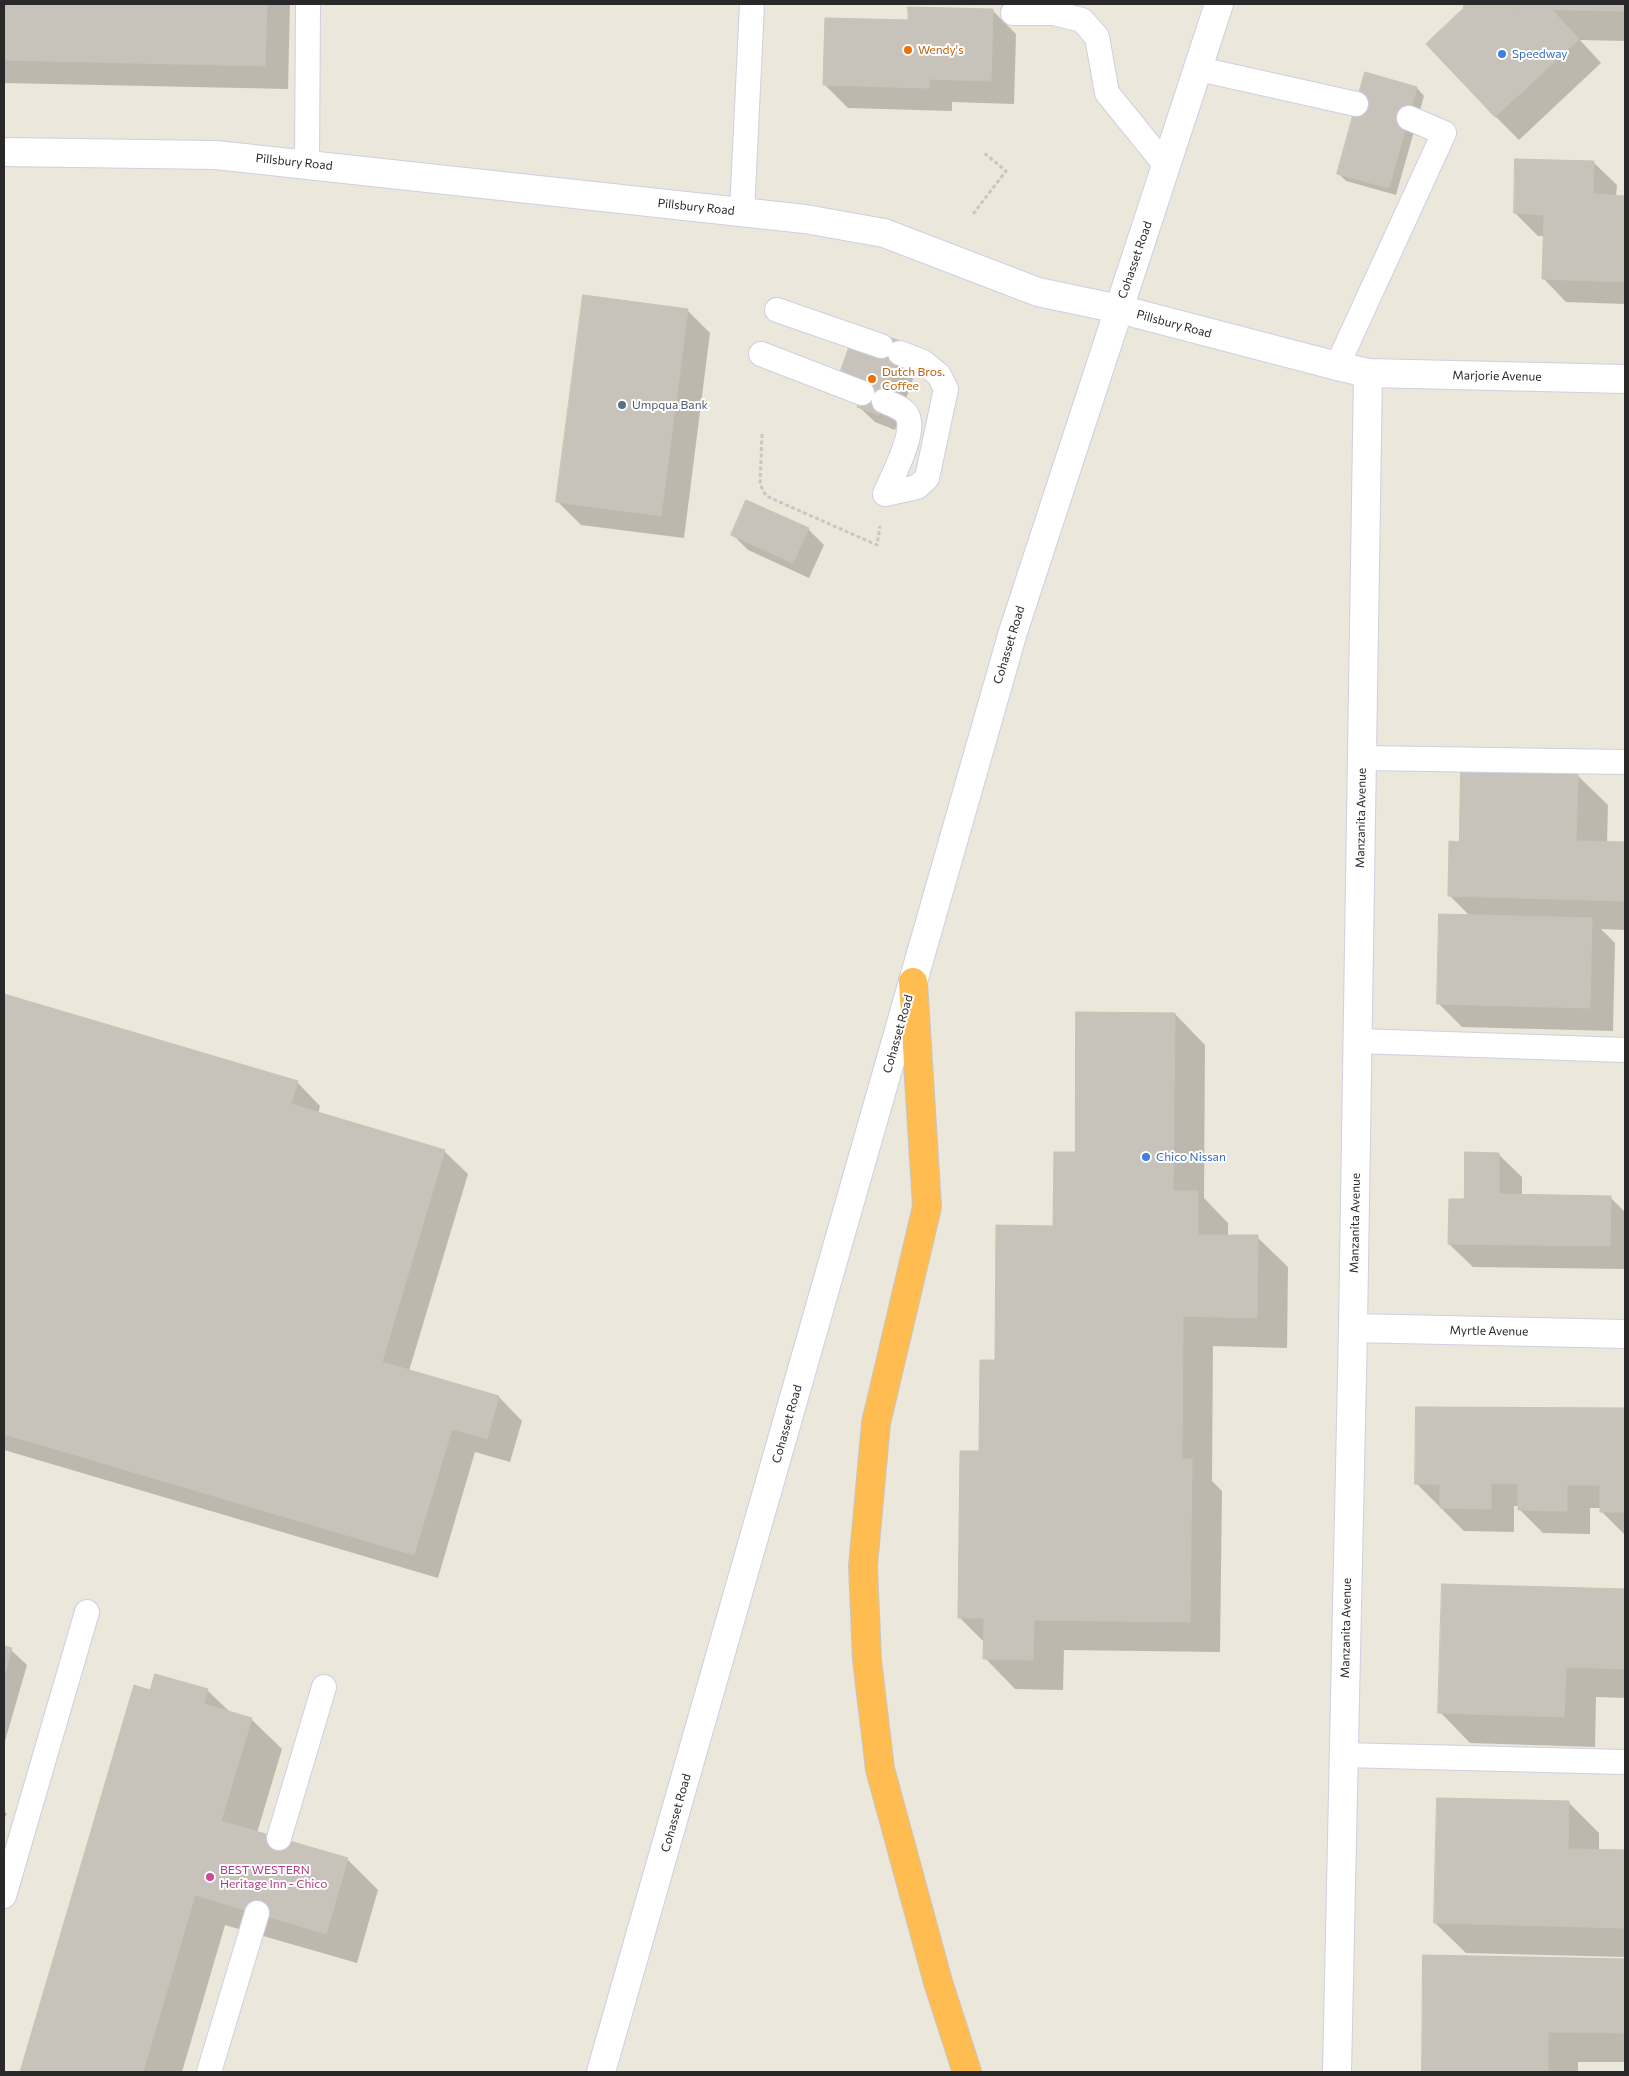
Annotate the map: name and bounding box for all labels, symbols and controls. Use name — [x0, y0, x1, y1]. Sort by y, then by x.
place label: Wendy's — [918, 43, 964, 57]
marker: Wendy's — [902, 44, 914, 56]
place label: Speedway — [1512, 47, 1568, 61]
marker: Speedway — [1496, 48, 1508, 60]
street label: Pillsbury Road — [255, 151, 333, 173]
street label: Pillsbury Road — [657, 196, 735, 218]
street label: Cohasset Road — [1115, 219, 1155, 301]
street label: Pillsbury Road — [1135, 307, 1213, 341]
place label: Dutch Bros. Coffee — [882, 365, 945, 393]
street label: Marjorie Avenue — [1452, 368, 1542, 384]
marker: Dutch Bros. Coffee — [866, 373, 878, 385]
place label: Umpqua Bank — [632, 398, 708, 412]
marker: Umpqua Bank — [616, 399, 628, 411]
street label: Cohasset Road — [990, 604, 1028, 686]
street label: Manzanita Avenue — [1353, 768, 1369, 868]
street label: Cohasset Road — [880, 993, 916, 1075]
place label: Chico Nissan — [1156, 1150, 1226, 1164]
marker: Chico Nissan — [1140, 1151, 1152, 1163]
street label: Manzanita Avenue — [1347, 1173, 1363, 1273]
street label: Myrtle Avenue — [1450, 1323, 1528, 1339]
street label: Cohasset Road — [769, 1383, 805, 1465]
street label: Manzanita Avenue — [1338, 1578, 1354, 1678]
street label: Cohasset Road — [658, 1772, 694, 1854]
place label: BEST WESTERN Heritage Inn - Chico — [220, 1863, 327, 1891]
marker: BEST WESTERN Heritage Inn - Chico — [204, 1871, 216, 1883]

